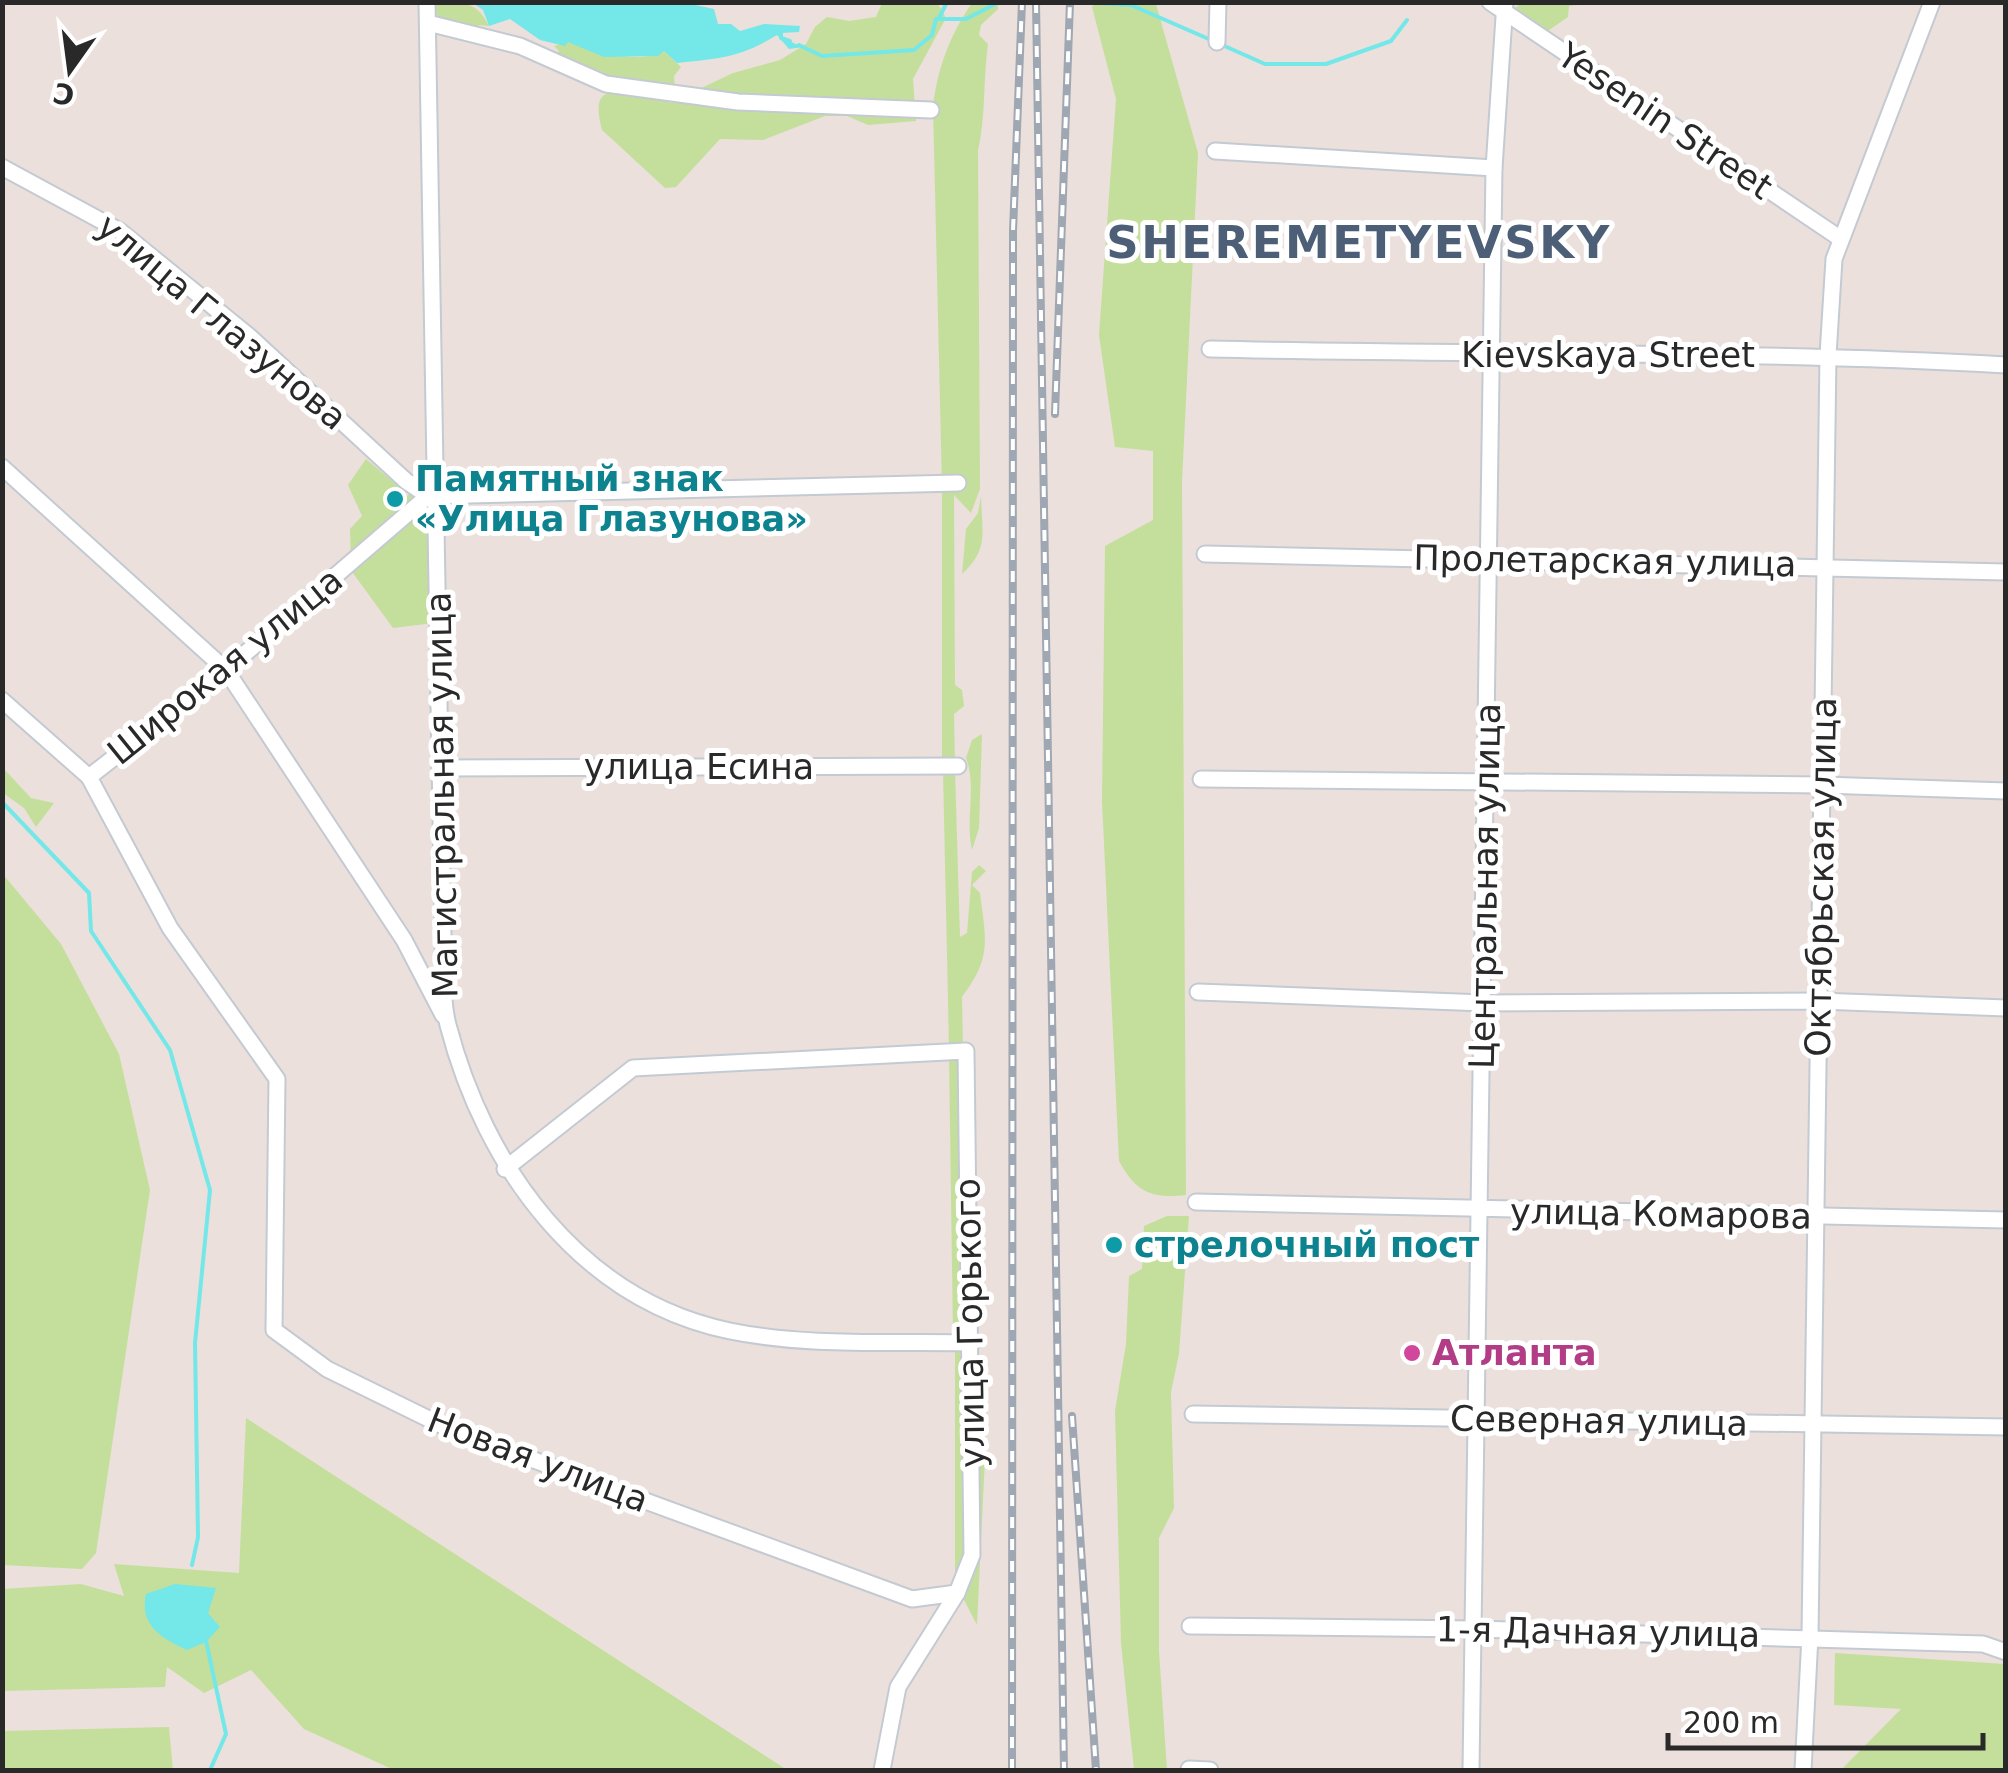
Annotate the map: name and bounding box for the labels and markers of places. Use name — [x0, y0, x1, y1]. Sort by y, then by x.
place label: Памятный знак «Улица Глазунова» — [415, 459, 808, 539]
marker: Памятный знак «Улица Глазунова» — [384, 488, 406, 510]
place label: стрелочный пост — [1134, 1225, 1480, 1265]
marker: стрелочный пост — [1103, 1234, 1125, 1256]
place label: Атланта — [1432, 1333, 1597, 1373]
marker: Атланта — [1401, 1342, 1423, 1364]

